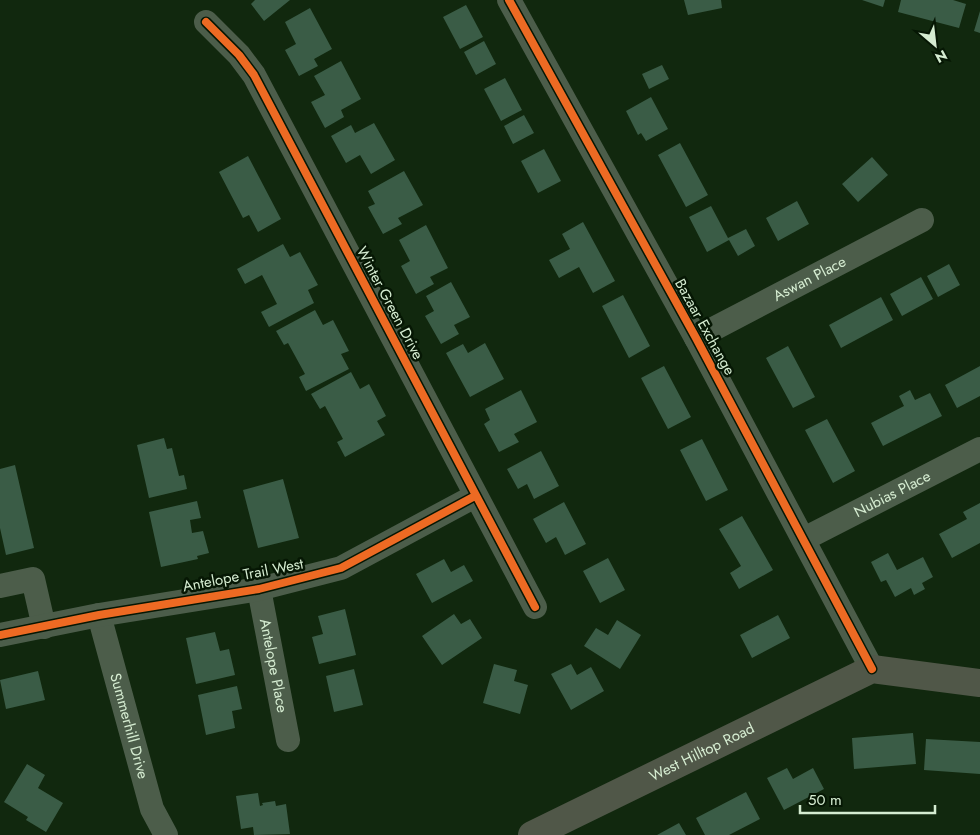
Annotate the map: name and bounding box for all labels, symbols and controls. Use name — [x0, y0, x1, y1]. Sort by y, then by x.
north arrow — [910, 20, 960, 70]
text: N — [931, 45, 951, 68]
street label: Winter Green Drive — [351, 243, 429, 364]
street label: Aswan Place — [769, 250, 850, 307]
street label: Bazaar Exchange — [669, 275, 741, 379]
street label: Nubias Place — [850, 465, 935, 523]
street label: Antelope Trail West — [181, 552, 306, 597]
street label: Antelope Place — [254, 617, 294, 715]
street label: Summerhill Drive — [104, 670, 154, 782]
street label: West Hilltop Road — [646, 717, 758, 787]
scale bar — [800, 782, 935, 814]
text: 50 m — [808, 789, 842, 811]

